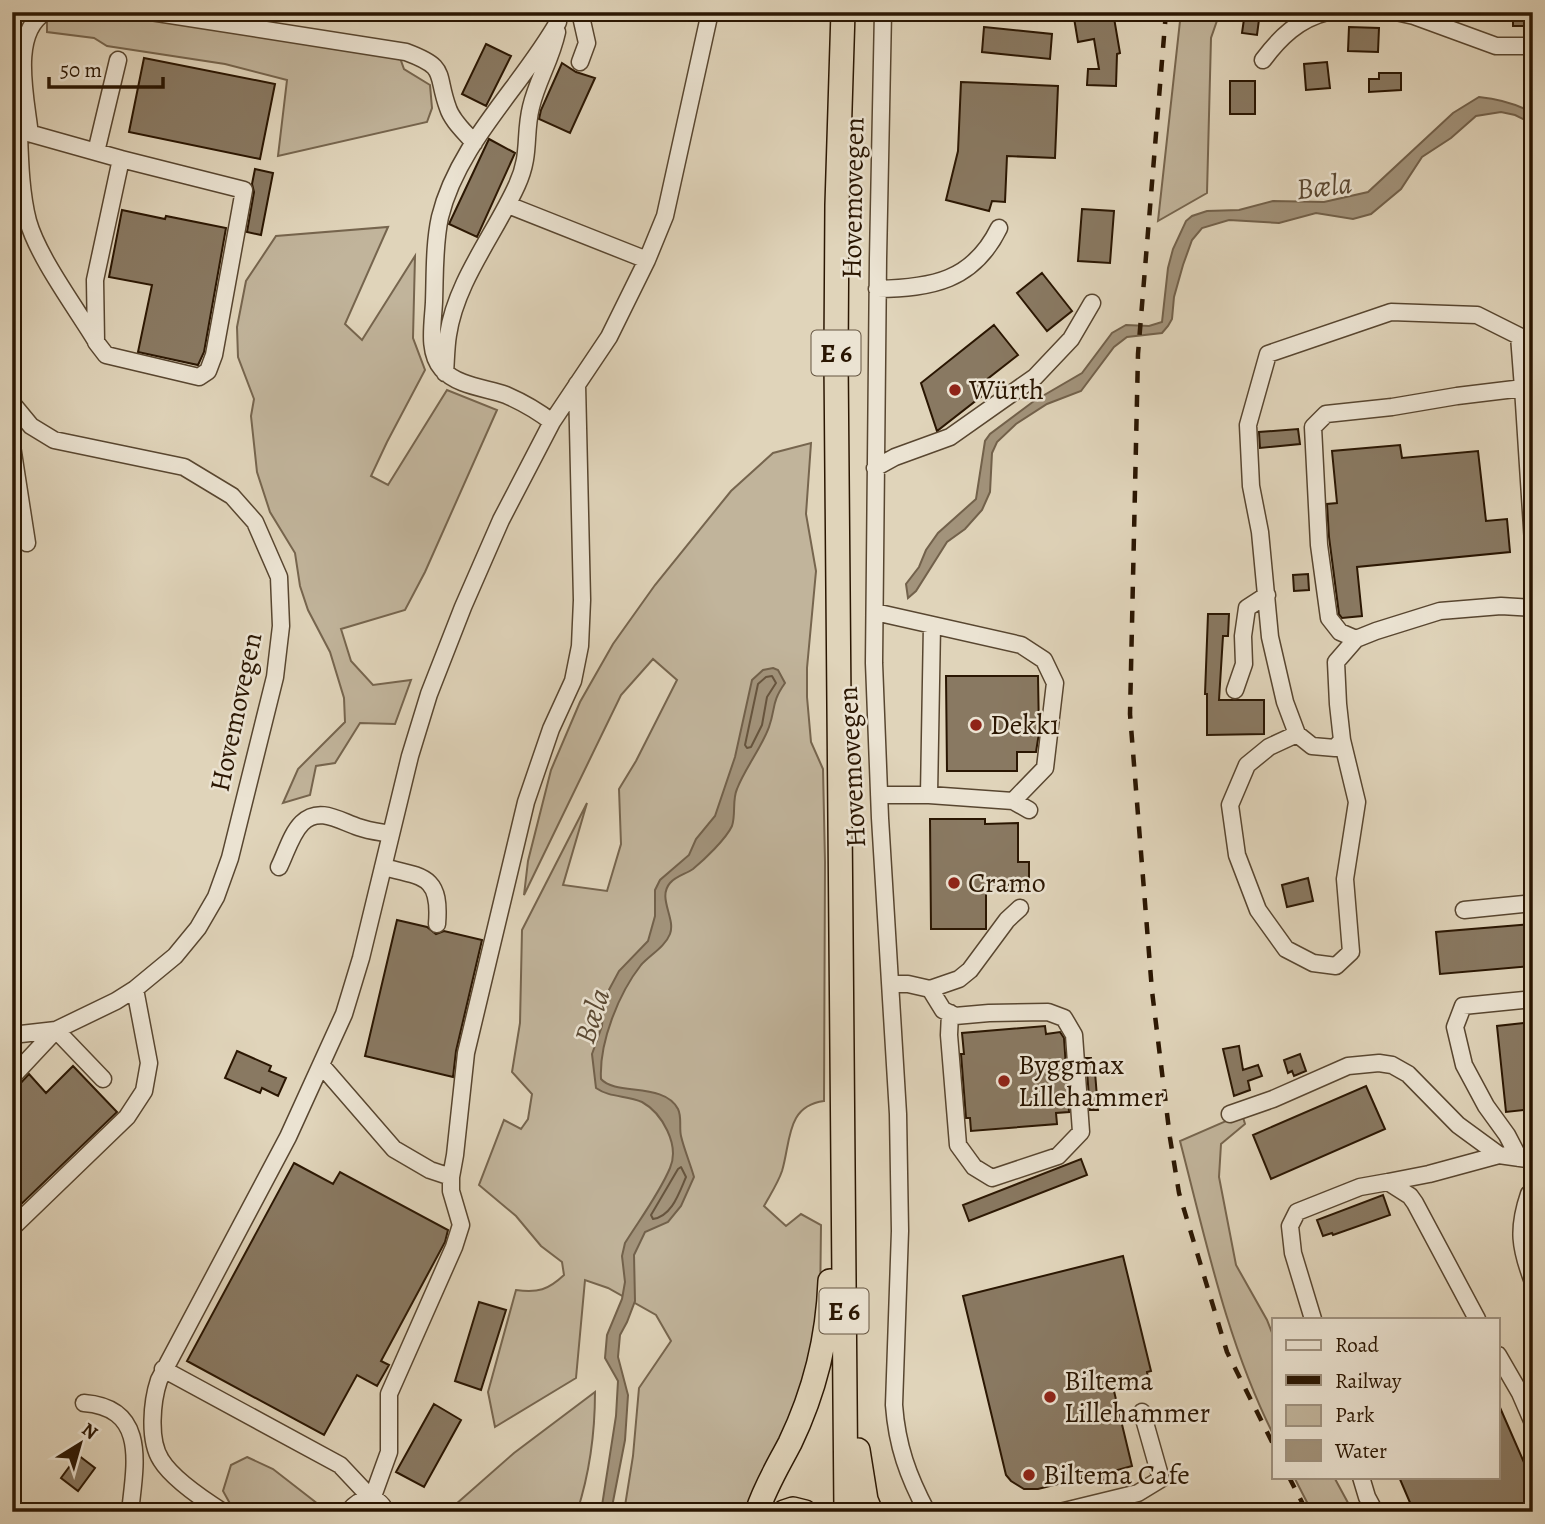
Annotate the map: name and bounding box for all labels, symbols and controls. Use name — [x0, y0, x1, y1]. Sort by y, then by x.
scale bar — [49, 46, 163, 90]
text: 50 m — [60, 56, 102, 84]
street label: Hovemovegen — [833, 117, 873, 279]
water label: Bæla — [1294, 163, 1354, 209]
road number: E 6 — [812, 330, 860, 376]
place label: Würth — [968, 371, 1044, 409]
marker: Würth — [947, 382, 963, 398]
street label: Hovemovegen — [201, 629, 271, 795]
street label: Hovemovegen — [829, 685, 875, 849]
place label: Dekk1 — [990, 706, 1060, 744]
marker: Dekk1 — [968, 717, 984, 733]
place label: Cramo — [968, 864, 1046, 902]
marker: Cramo — [946, 875, 962, 891]
water label: Bæla — [564, 983, 620, 1049]
place label: Byggmax Lillehammer — [1018, 1046, 1164, 1116]
marker: Byggmax Lillehammer — [996, 1073, 1012, 1089]
road number: E 6 — [820, 1288, 868, 1334]
legend — [1272, 1318, 1500, 1478]
text: Road — [1335, 1331, 1379, 1359]
place label: Biltema Lillehammer — [1064, 1362, 1210, 1432]
text: Railway — [1335, 1367, 1402, 1395]
marker: Biltema Lillehammer — [1042, 1389, 1058, 1405]
text: Park — [1335, 1401, 1375, 1429]
north arrow — [46, 1408, 116, 1478]
text: N — [76, 1417, 103, 1446]
text: Water — [1334, 1437, 1387, 1465]
place label: Biltema Cafe — [1043, 1456, 1190, 1494]
marker: Biltema Cafe — [1021, 1467, 1037, 1483]

